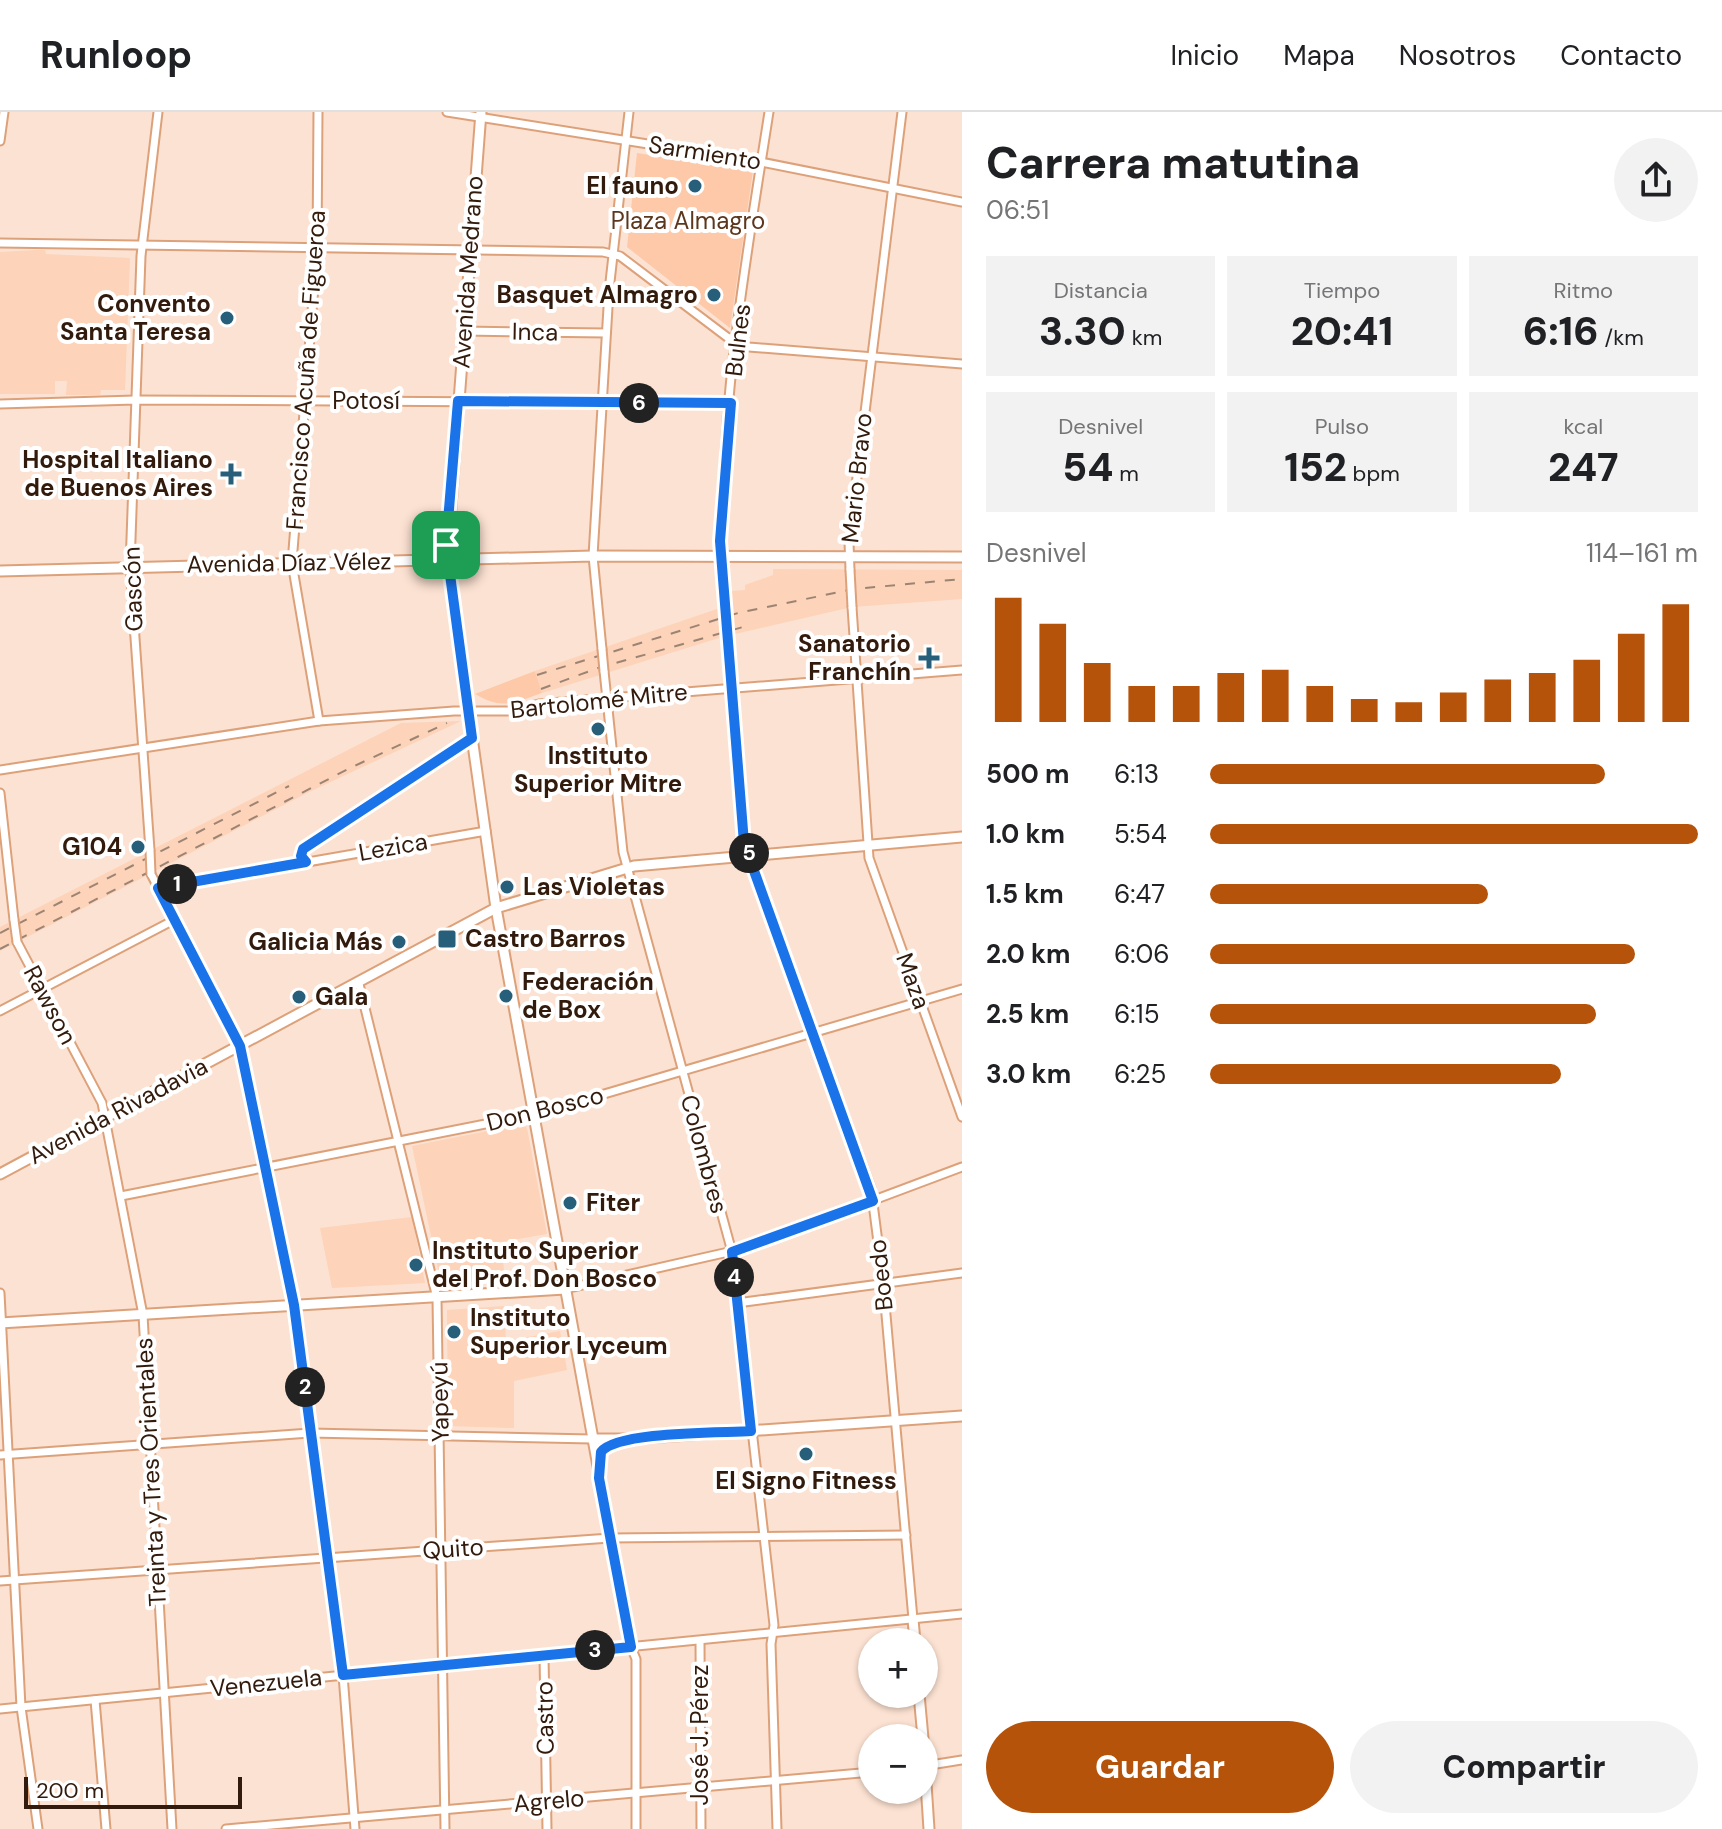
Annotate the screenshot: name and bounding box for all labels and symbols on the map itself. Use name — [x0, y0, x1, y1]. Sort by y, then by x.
street label: Sarmiento — [646, 128, 764, 177]
place label: El fauno — [586, 170, 679, 201]
street label: Avenida Medrano — [445, 175, 490, 369]
marker: El fauno — [686, 177, 704, 195]
park label: Plaza Almagro — [611, 205, 765, 236]
street label: Francisco Acuña de Figueroa — [279, 209, 332, 531]
place label: Basquet Almagro — [496, 279, 698, 310]
marker: Basquet Almagro — [705, 286, 723, 304]
place label: Convento Santa Teresa — [60, 288, 211, 347]
street label: Bulnes — [718, 302, 757, 378]
marker: Convento Santa Teresa — [218, 309, 236, 327]
street label: Inca — [512, 316, 558, 347]
pin: 6 — [619, 383, 659, 423]
street label: Potosí — [332, 385, 400, 416]
street label: Mario Bravo — [834, 411, 879, 545]
place label: Hospital Italiano de Buenos Aires — [22, 444, 213, 503]
marker: Hospital Italiano de Buenos Aires — [220, 463, 242, 485]
pin — [412, 511, 480, 579]
street label: Avenida Díaz Vélez — [186, 545, 392, 580]
street label: Gascón — [116, 546, 149, 632]
place label: Sanatorio Franchín — [798, 628, 911, 687]
marker: Sanatorio Franchín — [918, 647, 940, 669]
street label: Bartolomé Mitre — [509, 676, 689, 725]
marker: Instituto Superior Mitre — [589, 720, 607, 738]
place label: Instituto Superior Mitre — [514, 740, 682, 799]
street label: Lezica — [356, 825, 430, 868]
place label: G104 — [62, 831, 122, 862]
pin: 5 — [729, 833, 769, 873]
marker: G104 — [129, 838, 147, 856]
pin: 1 — [157, 864, 197, 904]
place label: Las Violetas — [523, 871, 665, 902]
marker: Las Violetas — [498, 878, 516, 896]
place label: Castro Barros — [465, 923, 626, 954]
place label: Galicia Más — [248, 926, 383, 957]
marker: Castro Barros — [436, 928, 458, 950]
marker: Galicia Más — [390, 933, 408, 951]
street label: Maza — [889, 949, 938, 1013]
street label: Rawson — [17, 960, 84, 1050]
place label: Federación de Box — [522, 966, 654, 1025]
place label: Gala — [315, 981, 368, 1012]
marker: Federación de Box — [497, 987, 515, 1005]
marker: Gala — [290, 988, 308, 1006]
street label: Avenida Rivadavia — [23, 1050, 213, 1171]
street label: Don Bosco — [483, 1079, 607, 1138]
street label: Colombres — [674, 1091, 735, 1217]
place label: Fiter — [586, 1187, 640, 1218]
marker: Fiter — [561, 1194, 579, 1212]
place label: Instituto Superior del Prof. Don Bosco — [432, 1235, 657, 1294]
street label: Boedo — [861, 1238, 900, 1312]
marker: Instituto Superior del Prof. Don Bosco — [407, 1256, 425, 1274]
pin: 4 — [714, 1257, 754, 1297]
place label: Instituto Superior Lyceum — [470, 1302, 668, 1361]
marker: Instituto Superior Lyceum — [445, 1323, 463, 1341]
street label: Treinta y Tres Orientales — [128, 1337, 173, 1607]
street label: Yapeyú — [423, 1361, 456, 1443]
pin: 2 — [285, 1367, 325, 1407]
marker: El Signo Fitness — [797, 1445, 815, 1463]
place label: El Signo Fitness — [715, 1465, 897, 1496]
street label: Quito — [421, 1531, 485, 1566]
pin: 3 — [575, 1630, 615, 1670]
street label: Venezuela — [208, 1661, 323, 1704]
street label: José J. Pérez — [684, 1665, 715, 1805]
street label: Castro — [528, 1681, 561, 1755]
scale bar — [24, 1773, 242, 1809]
street label: Agrelo — [512, 1782, 586, 1819]

